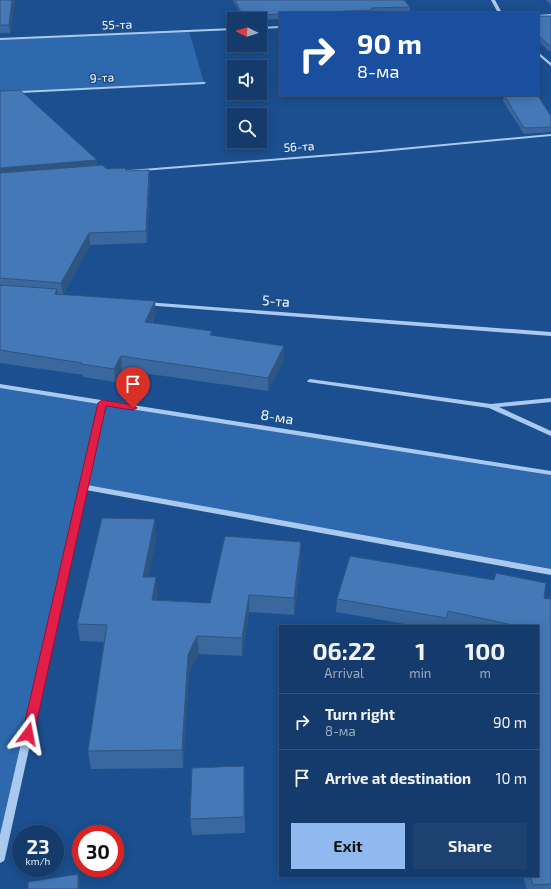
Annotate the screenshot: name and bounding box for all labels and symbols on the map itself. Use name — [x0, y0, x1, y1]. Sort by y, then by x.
north arrow — [227, 12, 267, 52]
street label: 55-та — [102, 16, 132, 32]
street label: 9-та — [89, 69, 114, 85]
street label: 56-та — [283, 138, 315, 154]
street label: 5-та — [262, 291, 291, 310]
pin — [116, 367, 150, 408]
street label: 8-ма — [259, 406, 295, 427]
position arrow — [7, 713, 49, 755]
speed limit sign: 30 — [72, 825, 124, 877]

